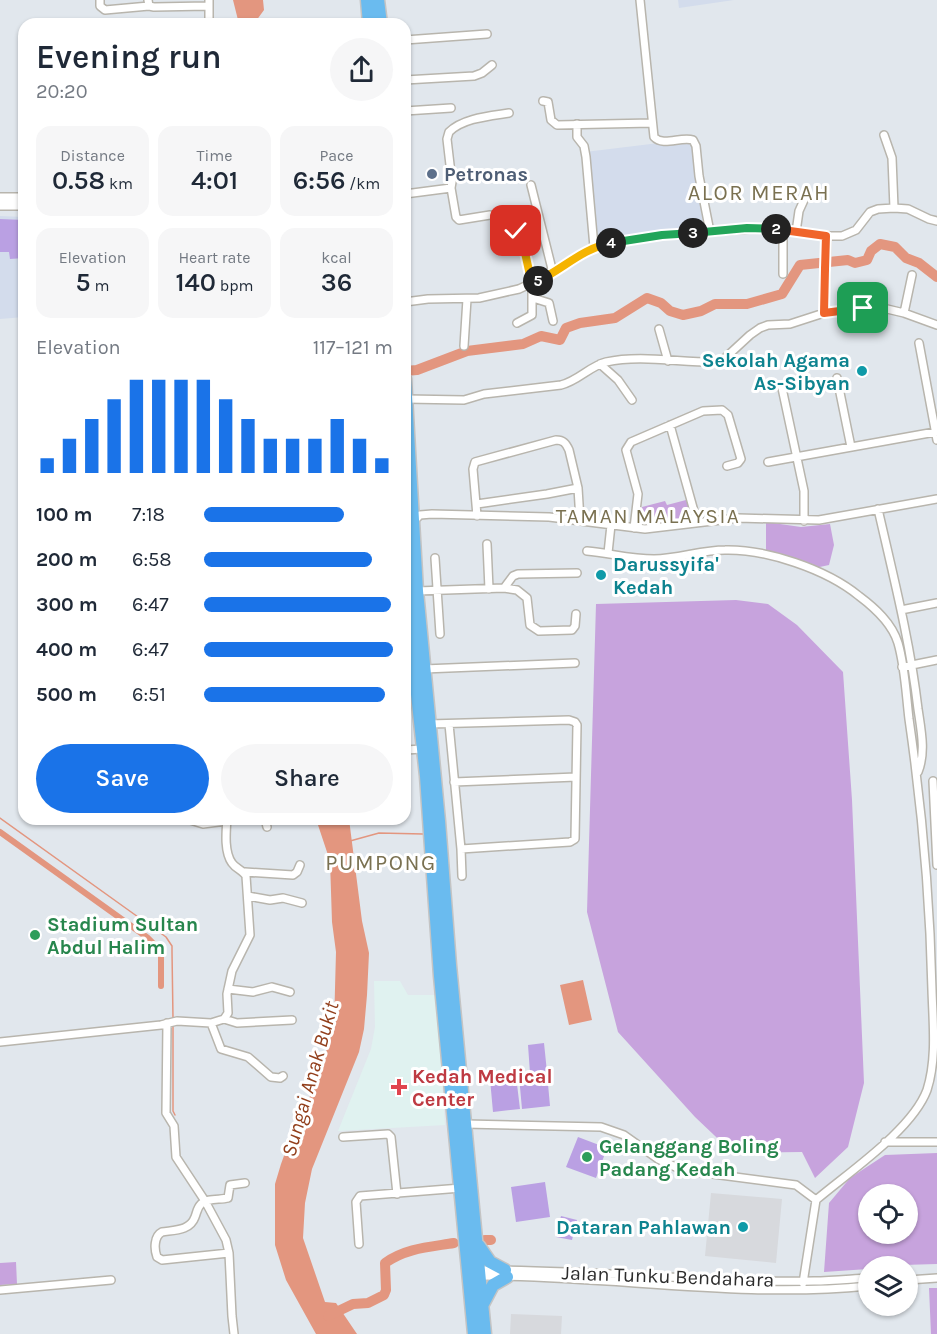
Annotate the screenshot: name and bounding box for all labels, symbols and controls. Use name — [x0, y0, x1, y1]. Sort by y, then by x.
text: Evening run — [36, 38, 222, 76]
button: share — [330, 38, 393, 101]
text: 20:20 — [36, 80, 88, 103]
text: Distance — [60, 146, 125, 165]
text: Time — [197, 146, 232, 165]
text: Pace — [319, 146, 354, 165]
place label: Petronas — [444, 163, 528, 186]
text: 0.58 — [52, 165, 105, 196]
text: 4:01 — [191, 165, 238, 196]
text: 6:56 — [293, 165, 346, 196]
marker: Petronas — [425, 167, 439, 181]
text: km — [105, 174, 133, 193]
text: /km — [346, 174, 380, 193]
district label: ALOR MERAH — [688, 180, 830, 206]
pin — [490, 205, 541, 256]
icon: check — [499, 214, 532, 247]
pin: 2 — [761, 214, 791, 244]
pin: 3 — [678, 218, 708, 248]
text: 2 — [771, 219, 781, 238]
text: 3 — [688, 223, 698, 242]
pin: 4 — [596, 228, 626, 258]
text: 4 — [606, 233, 616, 252]
text: Elevation — [59, 248, 126, 267]
text: Heart rate — [178, 248, 251, 267]
text: kcal — [321, 248, 352, 267]
pin: 5 — [523, 266, 553, 296]
text: 5 — [76, 267, 91, 298]
text: 140 — [175, 267, 216, 298]
text: 36 — [321, 267, 352, 298]
text: 5 — [533, 271, 543, 290]
text: m — [91, 276, 109, 295]
text: bpm — [216, 276, 254, 295]
pin — [837, 282, 888, 333]
icon: arrive — [846, 291, 879, 324]
text: Elevation — [36, 336, 121, 359]
text: 117–121 m — [313, 336, 393, 359]
place label: Sekolah Agama As-Sibyan — [702, 349, 850, 395]
marker: Sekolah Agama As-Sibyan — [855, 364, 869, 378]
text: 100 m — [36, 503, 92, 526]
text: 7:18 — [132, 503, 165, 526]
district label: TAMAN MALAYSIA — [556, 504, 740, 528]
text: 200 m — [36, 548, 97, 571]
text: 6:58 — [132, 548, 172, 571]
place label: Darussyifa' Kedah — [613, 553, 719, 599]
marker: Darussyifa' Kedah — [594, 568, 608, 582]
text: 300 m — [36, 593, 98, 616]
text: 6:47 — [132, 593, 169, 616]
text: 400 m — [36, 638, 97, 661]
text: 6:47 — [132, 638, 169, 661]
text: 500 m — [36, 683, 97, 706]
text: 6:51 — [132, 683, 166, 706]
button: Save — [36, 744, 209, 813]
button: Share — [221, 744, 393, 813]
district label: PUMPONG — [325, 850, 437, 876]
place label: Stadium Sultan Abdul Halim — [47, 913, 198, 959]
marker: Stadium Sultan Abdul Halim — [28, 928, 42, 942]
water label: Sungai Anak Bukit — [276, 998, 344, 1159]
place label: Kedah Medical Center — [412, 1065, 553, 1111]
marker: Kedah Medical Center — [390, 1078, 408, 1096]
place label: Gelanggang Boling Padang Kedah — [599, 1135, 779, 1181]
marker: Gelanggang Boling Padang Kedah — [580, 1150, 594, 1164]
map controls — [858, 1184, 918, 1316]
button: locate — [858, 1184, 918, 1244]
place label: Dataran Pahlawan — [556, 1216, 731, 1239]
marker: Dataran Pahlawan — [736, 1220, 750, 1234]
button: layers — [858, 1256, 918, 1316]
street label: Jalan Tunku Bendahara — [561, 1261, 775, 1292]

